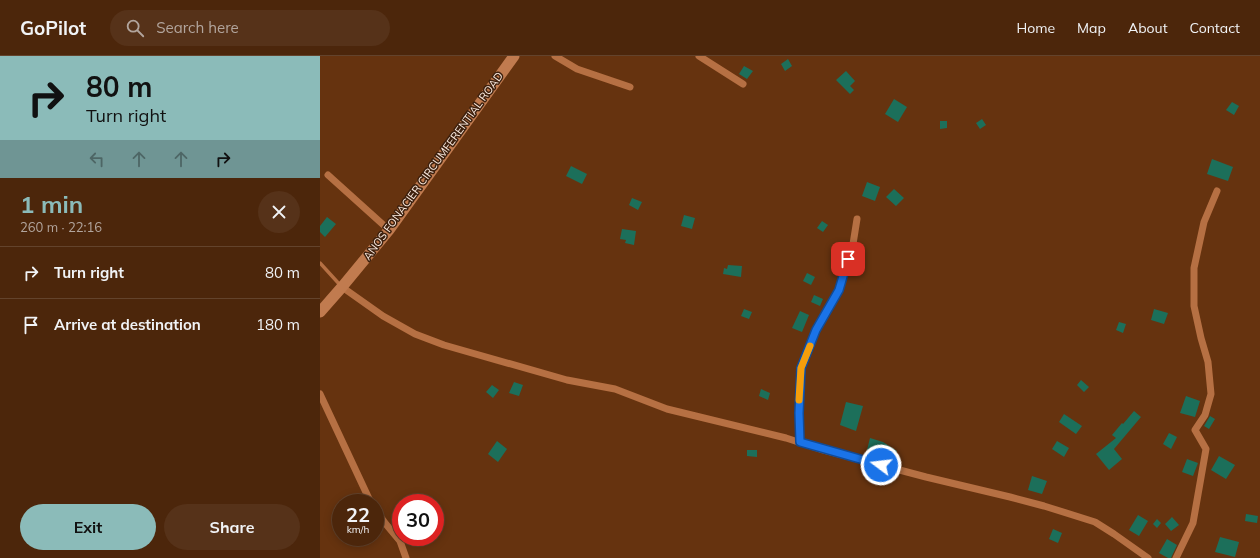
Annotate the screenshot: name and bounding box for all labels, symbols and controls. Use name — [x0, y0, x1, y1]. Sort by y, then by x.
search box — [110, 10, 390, 46]
text: GoPilot — [20, 16, 86, 40]
icon: search — [124, 17, 146, 39]
text: Search here — [156, 18, 239, 37]
text: Home — [1016, 19, 1055, 37]
text: Map — [1077, 19, 1106, 37]
text: About — [1128, 19, 1168, 37]
text: Contact — [1190, 19, 1240, 37]
text: 80 m — [86, 69, 152, 104]
street label: ANOS FONACIER CIRCUMFERENTIAL ROAD — [360, 69, 506, 263]
icon: right — [20, 72, 72, 124]
text: Turn right — [86, 104, 166, 127]
icon: left — [86, 148, 108, 170]
icon: ahead — [128, 148, 150, 170]
icon: ahead — [170, 148, 192, 170]
icon: right — [212, 148, 234, 170]
text: 1 min — [20, 189, 83, 219]
button: close — [258, 191, 300, 233]
text: 260 m · 22:16 — [20, 219, 102, 235]
pin — [831, 242, 865, 276]
icon: arrive — [837, 248, 859, 270]
icon: right — [20, 262, 42, 284]
text: Turn right — [54, 263, 124, 282]
text: 80 m — [265, 263, 300, 282]
icon: arrive — [20, 314, 42, 336]
text: Arrive at destination — [54, 315, 201, 334]
text: 180 m — [256, 315, 300, 334]
position arrow — [860, 444, 902, 486]
speed limit sign: 30 — [392, 494, 444, 546]
text: 22 — [346, 502, 370, 527]
button: Exit — [20, 504, 156, 550]
button: Share — [164, 504, 300, 550]
text: km/h — [347, 523, 369, 536]

